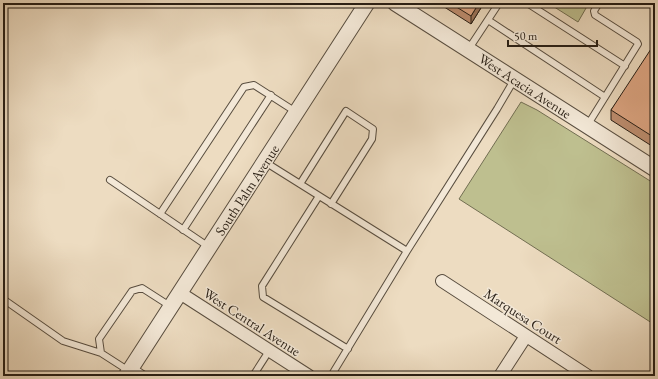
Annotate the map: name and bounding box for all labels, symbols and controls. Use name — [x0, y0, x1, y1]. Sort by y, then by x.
scale bar — [508, 22, 597, 48]
text: 50 m — [514, 28, 538, 44]
street label: West Acacia Avenue — [475, 49, 575, 123]
street label: South Palm Avenue — [211, 141, 283, 239]
street label: West Central Avenue — [200, 284, 304, 360]
street label: Marquesa Court — [481, 284, 566, 348]

